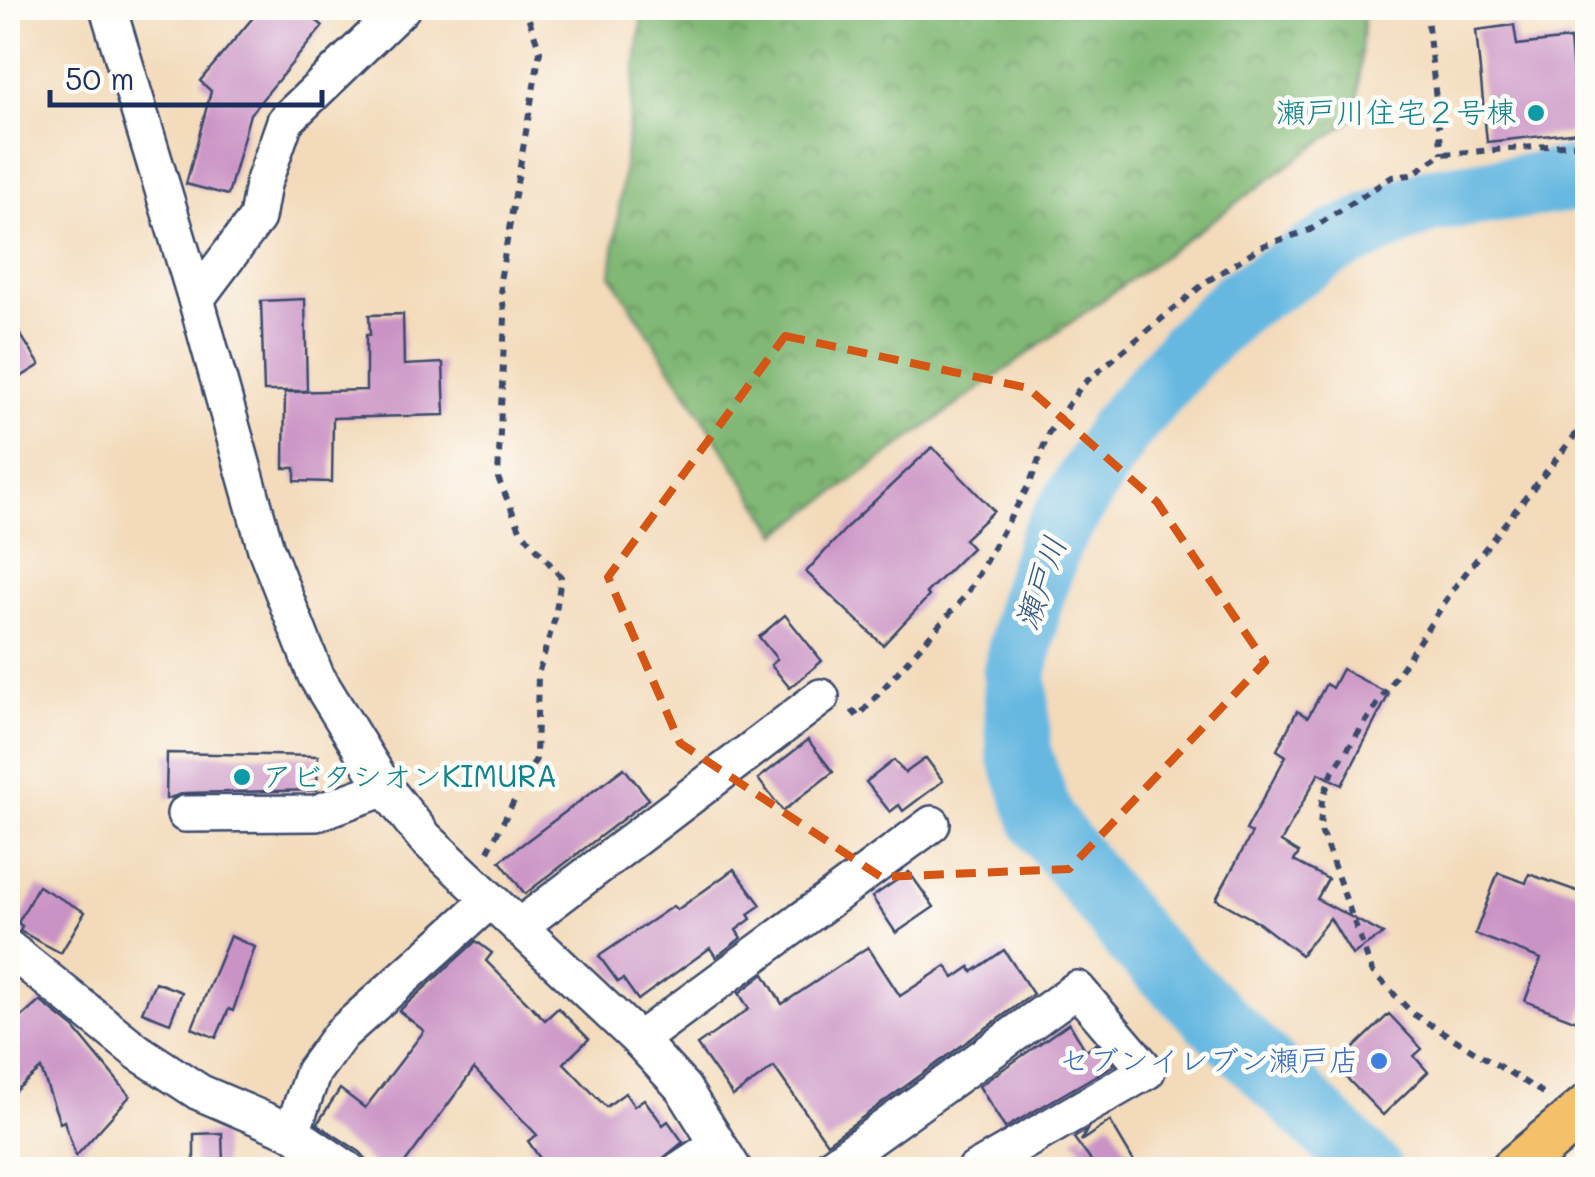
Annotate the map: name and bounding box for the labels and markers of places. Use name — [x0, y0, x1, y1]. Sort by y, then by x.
place label: 瀬戸川住宅２号棟 — [1276, 91, 1516, 131]
marker: 瀬戸川住宅２号棟 — [1525, 102, 1547, 124]
place label: アビタシオンKIMURA — [262, 755, 557, 795]
marker: アビタシオンKIMURA — [231, 766, 253, 788]
place label: セブンイレブン瀬戸店 — [1059, 1039, 1359, 1079]
marker: セブンイレブン瀬戸店 — [1368, 1050, 1390, 1072]

